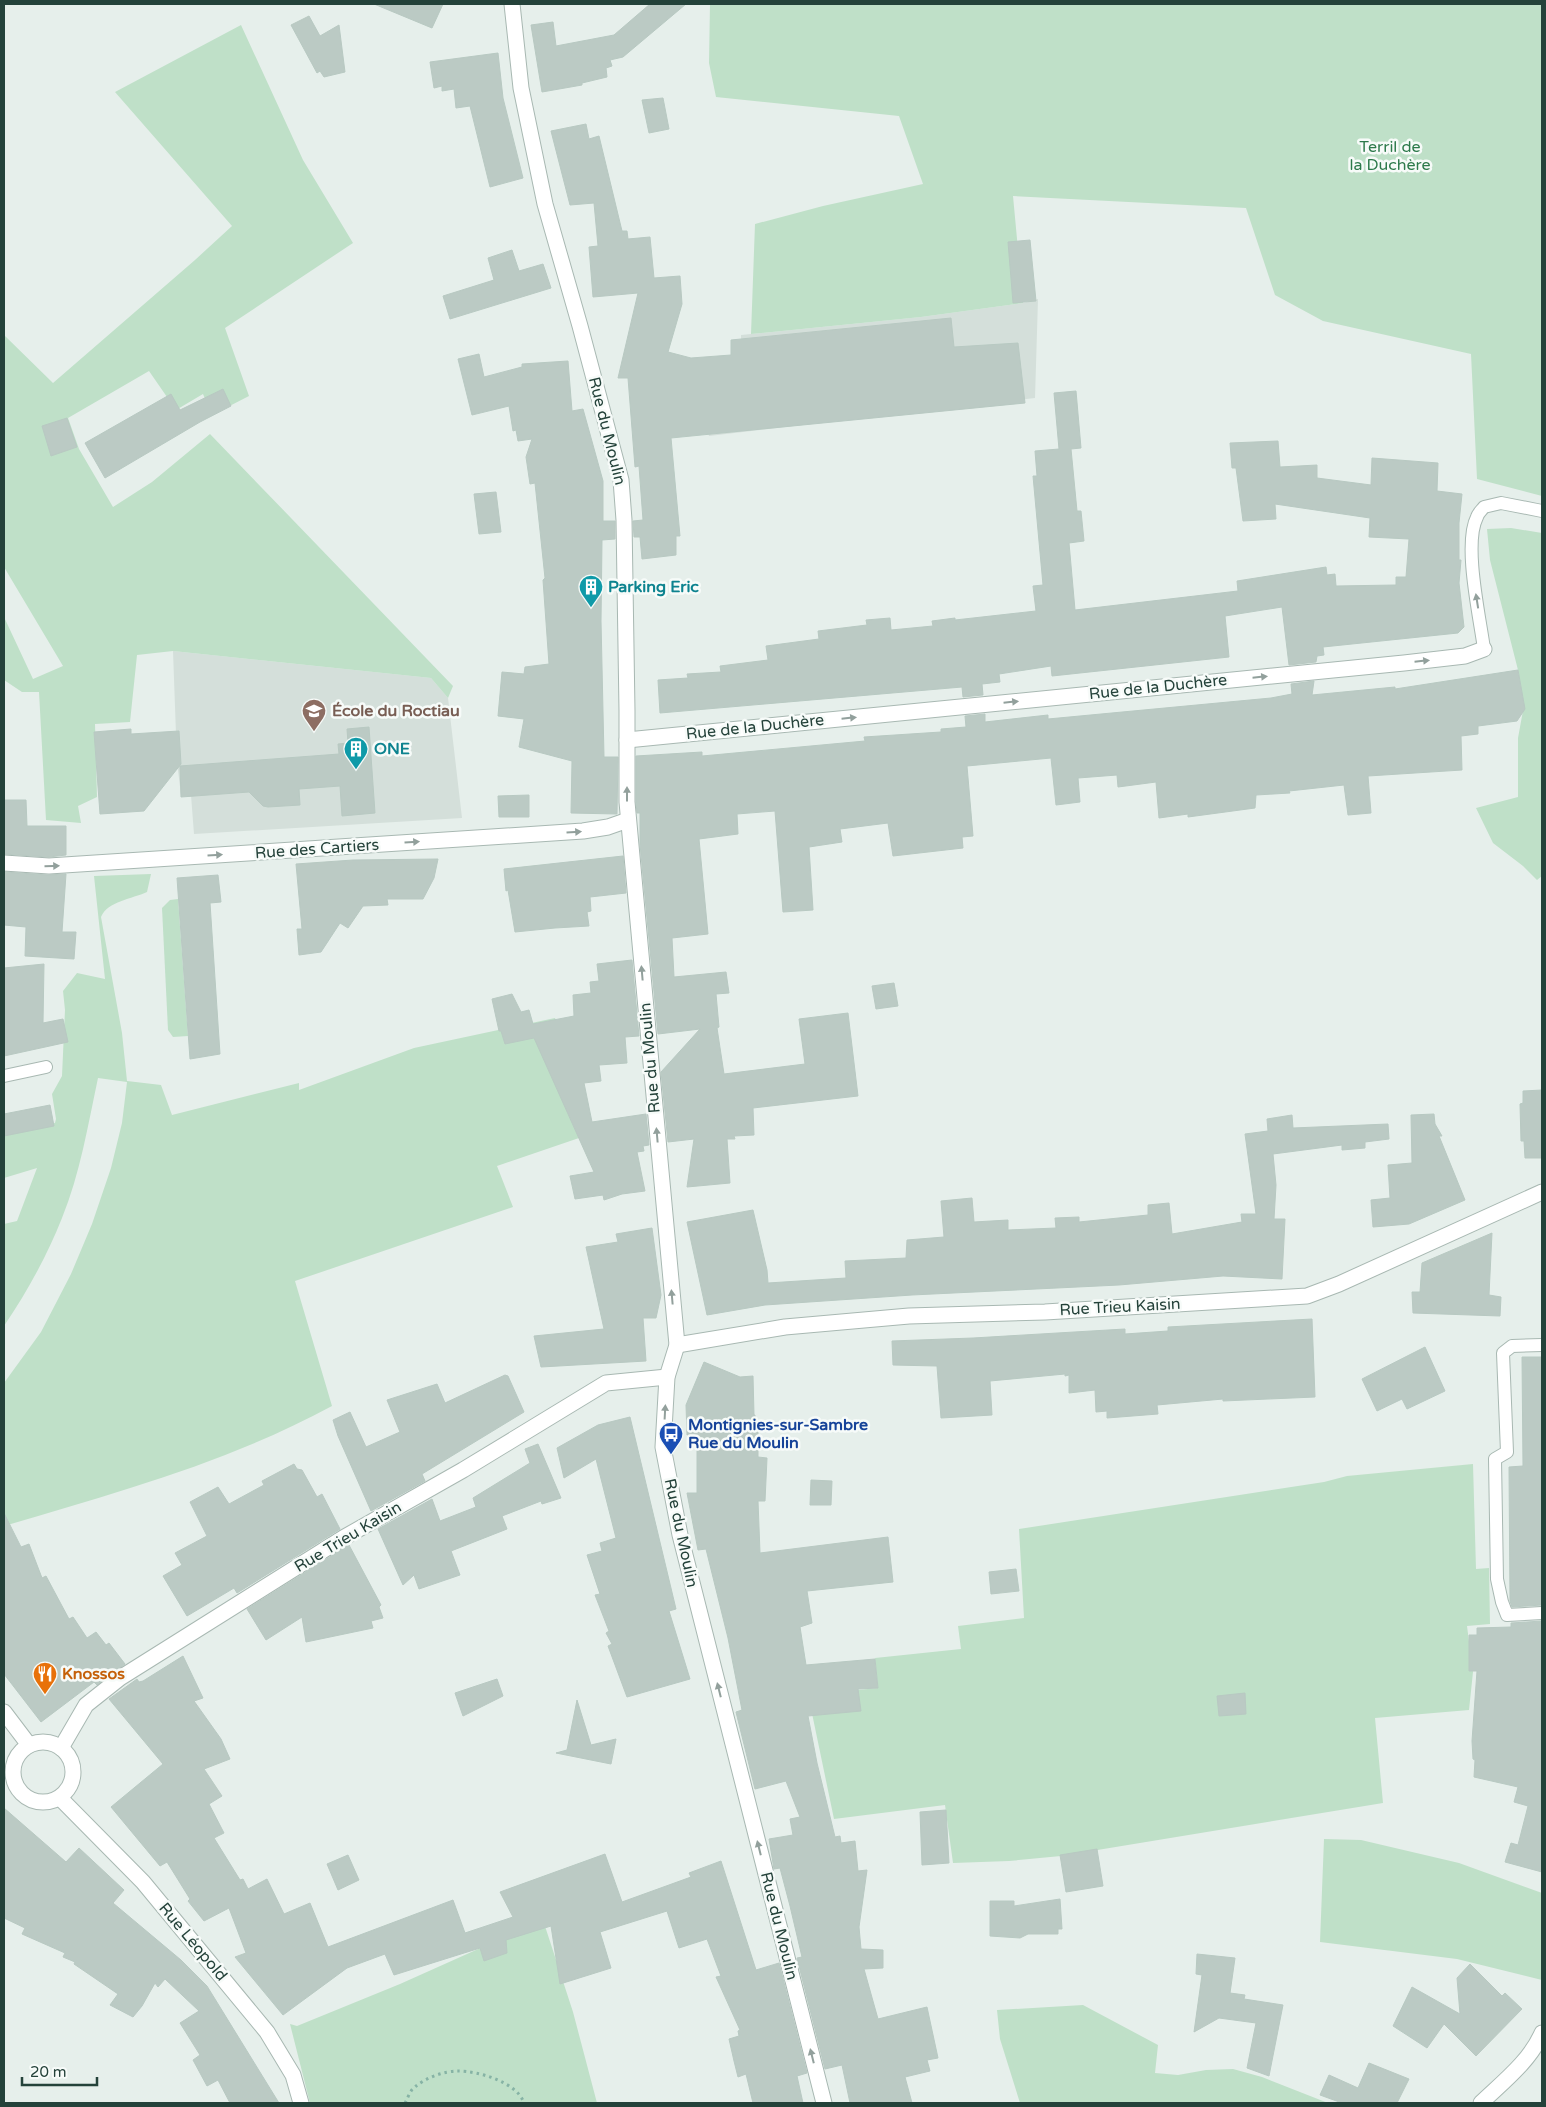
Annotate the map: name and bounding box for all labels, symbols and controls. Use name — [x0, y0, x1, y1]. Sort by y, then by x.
park label: Terril de la Duchère — [1349, 137, 1431, 175]
street label: Rue du Moulin — [584, 375, 630, 487]
building icon: Parking Eric — [578, 574, 604, 608]
place label: Parking Eric — [608, 577, 699, 597]
one-way arrow — [1473, 593, 1481, 609]
one-way arrow — [1414, 657, 1430, 665]
street label: Rue de la Duchère — [1088, 670, 1228, 704]
one-way arrow — [1252, 673, 1268, 681]
school or university icon: École du Roctiau — [301, 698, 327, 732]
one-way arrow — [1003, 698, 1019, 706]
place label: École du Roctiau — [332, 701, 460, 721]
street label: Rue de la Duchère — [685, 710, 825, 744]
one-way arrow — [842, 714, 858, 722]
building icon: ONE — [343, 736, 369, 770]
place label: ONE — [374, 739, 410, 759]
one-way arrow — [623, 786, 631, 802]
one-way arrow — [566, 827, 582, 835]
street label: Rue des Cartiers — [254, 835, 380, 863]
one-way arrow — [404, 838, 420, 846]
one-way arrow — [207, 851, 223, 859]
one-way arrow — [45, 862, 61, 870]
one-way arrow — [638, 965, 646, 981]
street label: Rue du Moulin — [635, 1002, 665, 1114]
one-way arrow — [653, 1127, 661, 1143]
one-way arrow — [668, 1289, 676, 1305]
street label: Rue Trieu Kaisin — [1059, 1294, 1181, 1320]
one-way arrow — [661, 1403, 669, 1419]
place label: Montignies-sur-Sambre Rue du Moulin — [688, 1415, 868, 1453]
bus stop icon: Montignies-sur-Sambre Rue du Moulin — [658, 1421, 684, 1455]
street label: Rue du Moulin — [660, 1477, 702, 1589]
street label: Rue Trieu Kaisin — [291, 1497, 405, 1577]
restaurant icon: Knossos — [32, 1661, 58, 1695]
place label: Knossos — [62, 1664, 125, 1684]
one-way arrow — [715, 1683, 723, 1698]
one-way arrow — [755, 1840, 763, 1855]
street label: Rue du Moulin — [756, 1870, 802, 1982]
street label: Rue Léopold — [154, 1899, 232, 1985]
one-way arrow — [808, 2049, 816, 2064]
scale bar — [22, 2054, 98, 2086]
text: 20 m — [30, 2063, 67, 2081]

